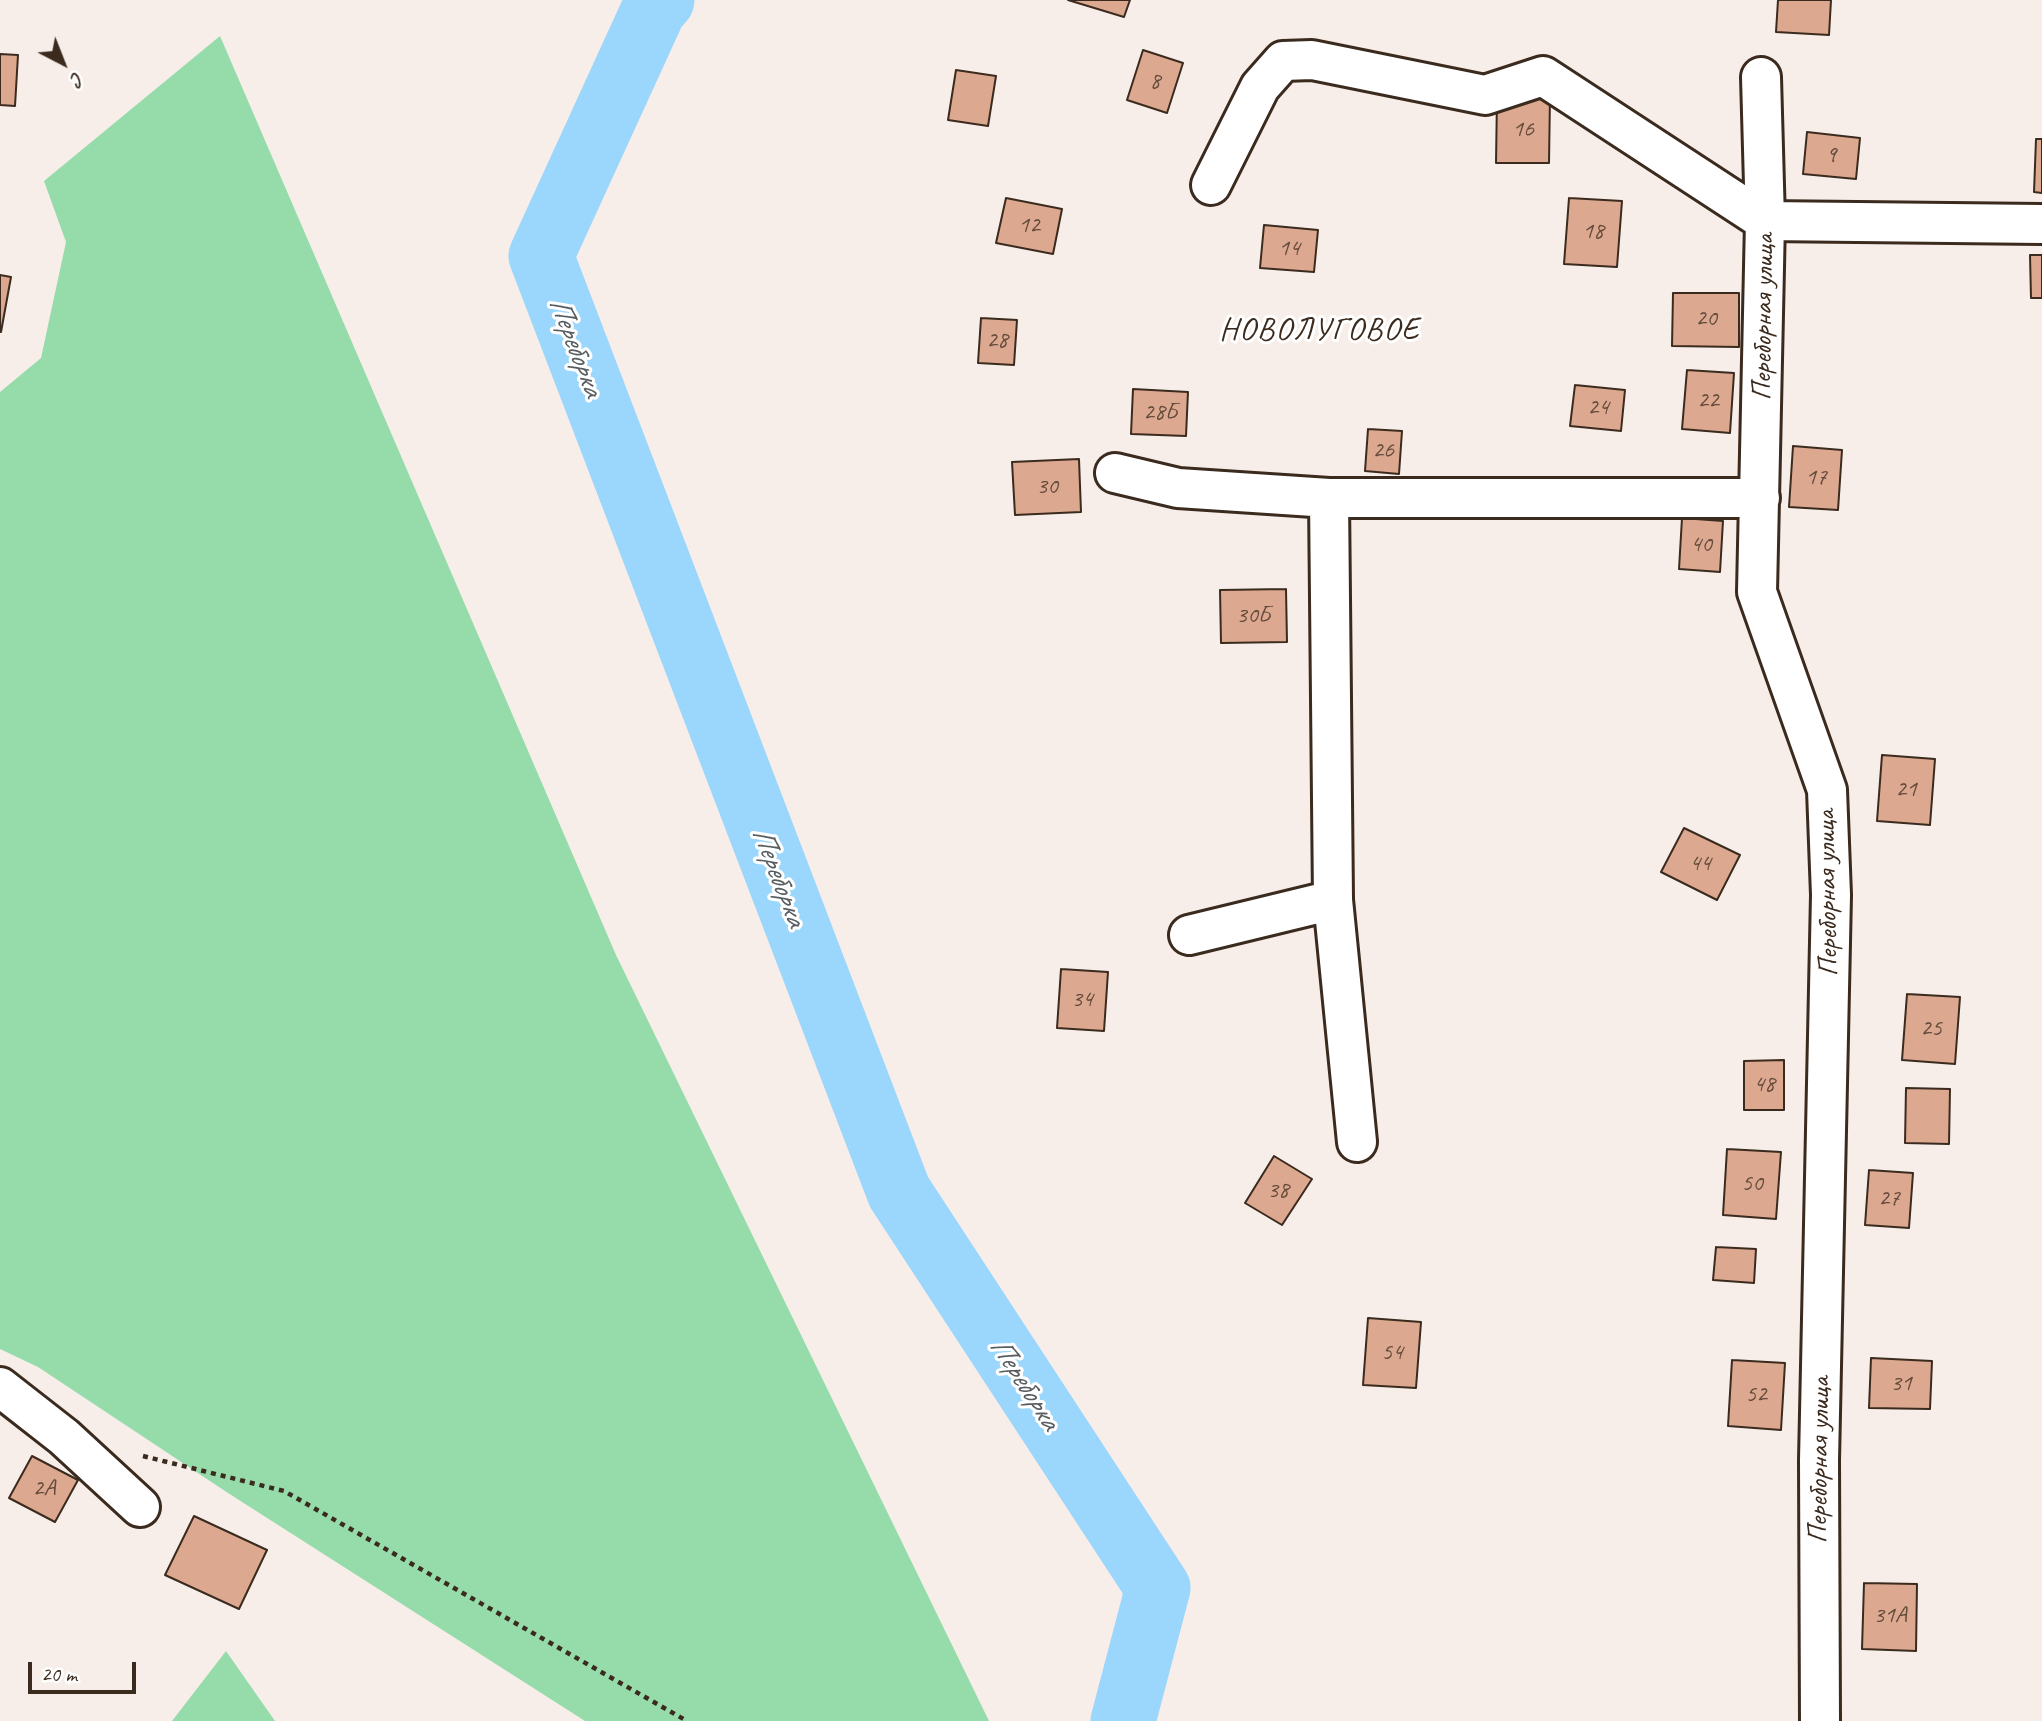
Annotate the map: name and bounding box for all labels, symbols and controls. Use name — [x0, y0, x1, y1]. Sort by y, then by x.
north arrow — [28, 28, 98, 98]
text: С — [66, 67, 89, 91]
house number: 8 — [1150, 68, 1160, 96]
house number: 16 — [1512, 116, 1534, 144]
house number: 9 — [1826, 142, 1836, 170]
house number: 12 — [1018, 212, 1040, 240]
house number: 18 — [1582, 218, 1604, 246]
street label: Переборная улица — [1746, 233, 1782, 401]
house number: 14 — [1278, 235, 1300, 263]
water label: Переборка — [540, 292, 610, 402]
house number: 20 — [1695, 305, 1717, 333]
district label: НОВОЛУГОВОЕ — [1221, 312, 1419, 350]
house number: 28 — [986, 327, 1008, 355]
house number: 22 — [1697, 387, 1719, 415]
house number: 24 — [1587, 394, 1609, 422]
house number: 28Б — [1143, 399, 1177, 427]
house number: 26 — [1372, 437, 1394, 465]
house number: 17 — [1805, 464, 1827, 492]
house number: 30 — [1036, 473, 1058, 501]
house number: 40 — [1690, 531, 1712, 559]
house number: 30Б — [1236, 602, 1270, 630]
house number: 21 — [1895, 776, 1917, 804]
street label: Переборная улица — [1810, 809, 1846, 977]
water label: Переборка — [743, 822, 813, 932]
house number: 44 — [1689, 850, 1711, 878]
house number: 34 — [1071, 986, 1093, 1014]
house number: 25 — [1920, 1015, 1942, 1043]
house number: 48 — [1753, 1071, 1775, 1099]
house number: 50 — [1741, 1170, 1763, 1198]
house number: 38 — [1267, 1177, 1289, 1205]
house number: 27 — [1878, 1185, 1900, 1213]
water label: Переборка — [981, 1331, 1067, 1437]
house number: 54 — [1381, 1339, 1403, 1367]
house number: 31 — [1890, 1370, 1912, 1398]
street label: Переборная улица — [1802, 1376, 1838, 1544]
house number: 52 — [1745, 1381, 1767, 1409]
house number: 2А — [33, 1475, 55, 1503]
house number: 31А — [1873, 1602, 1907, 1630]
scale bar — [32, 1648, 140, 1692]
text: 20 m — [41, 1661, 77, 1687]

